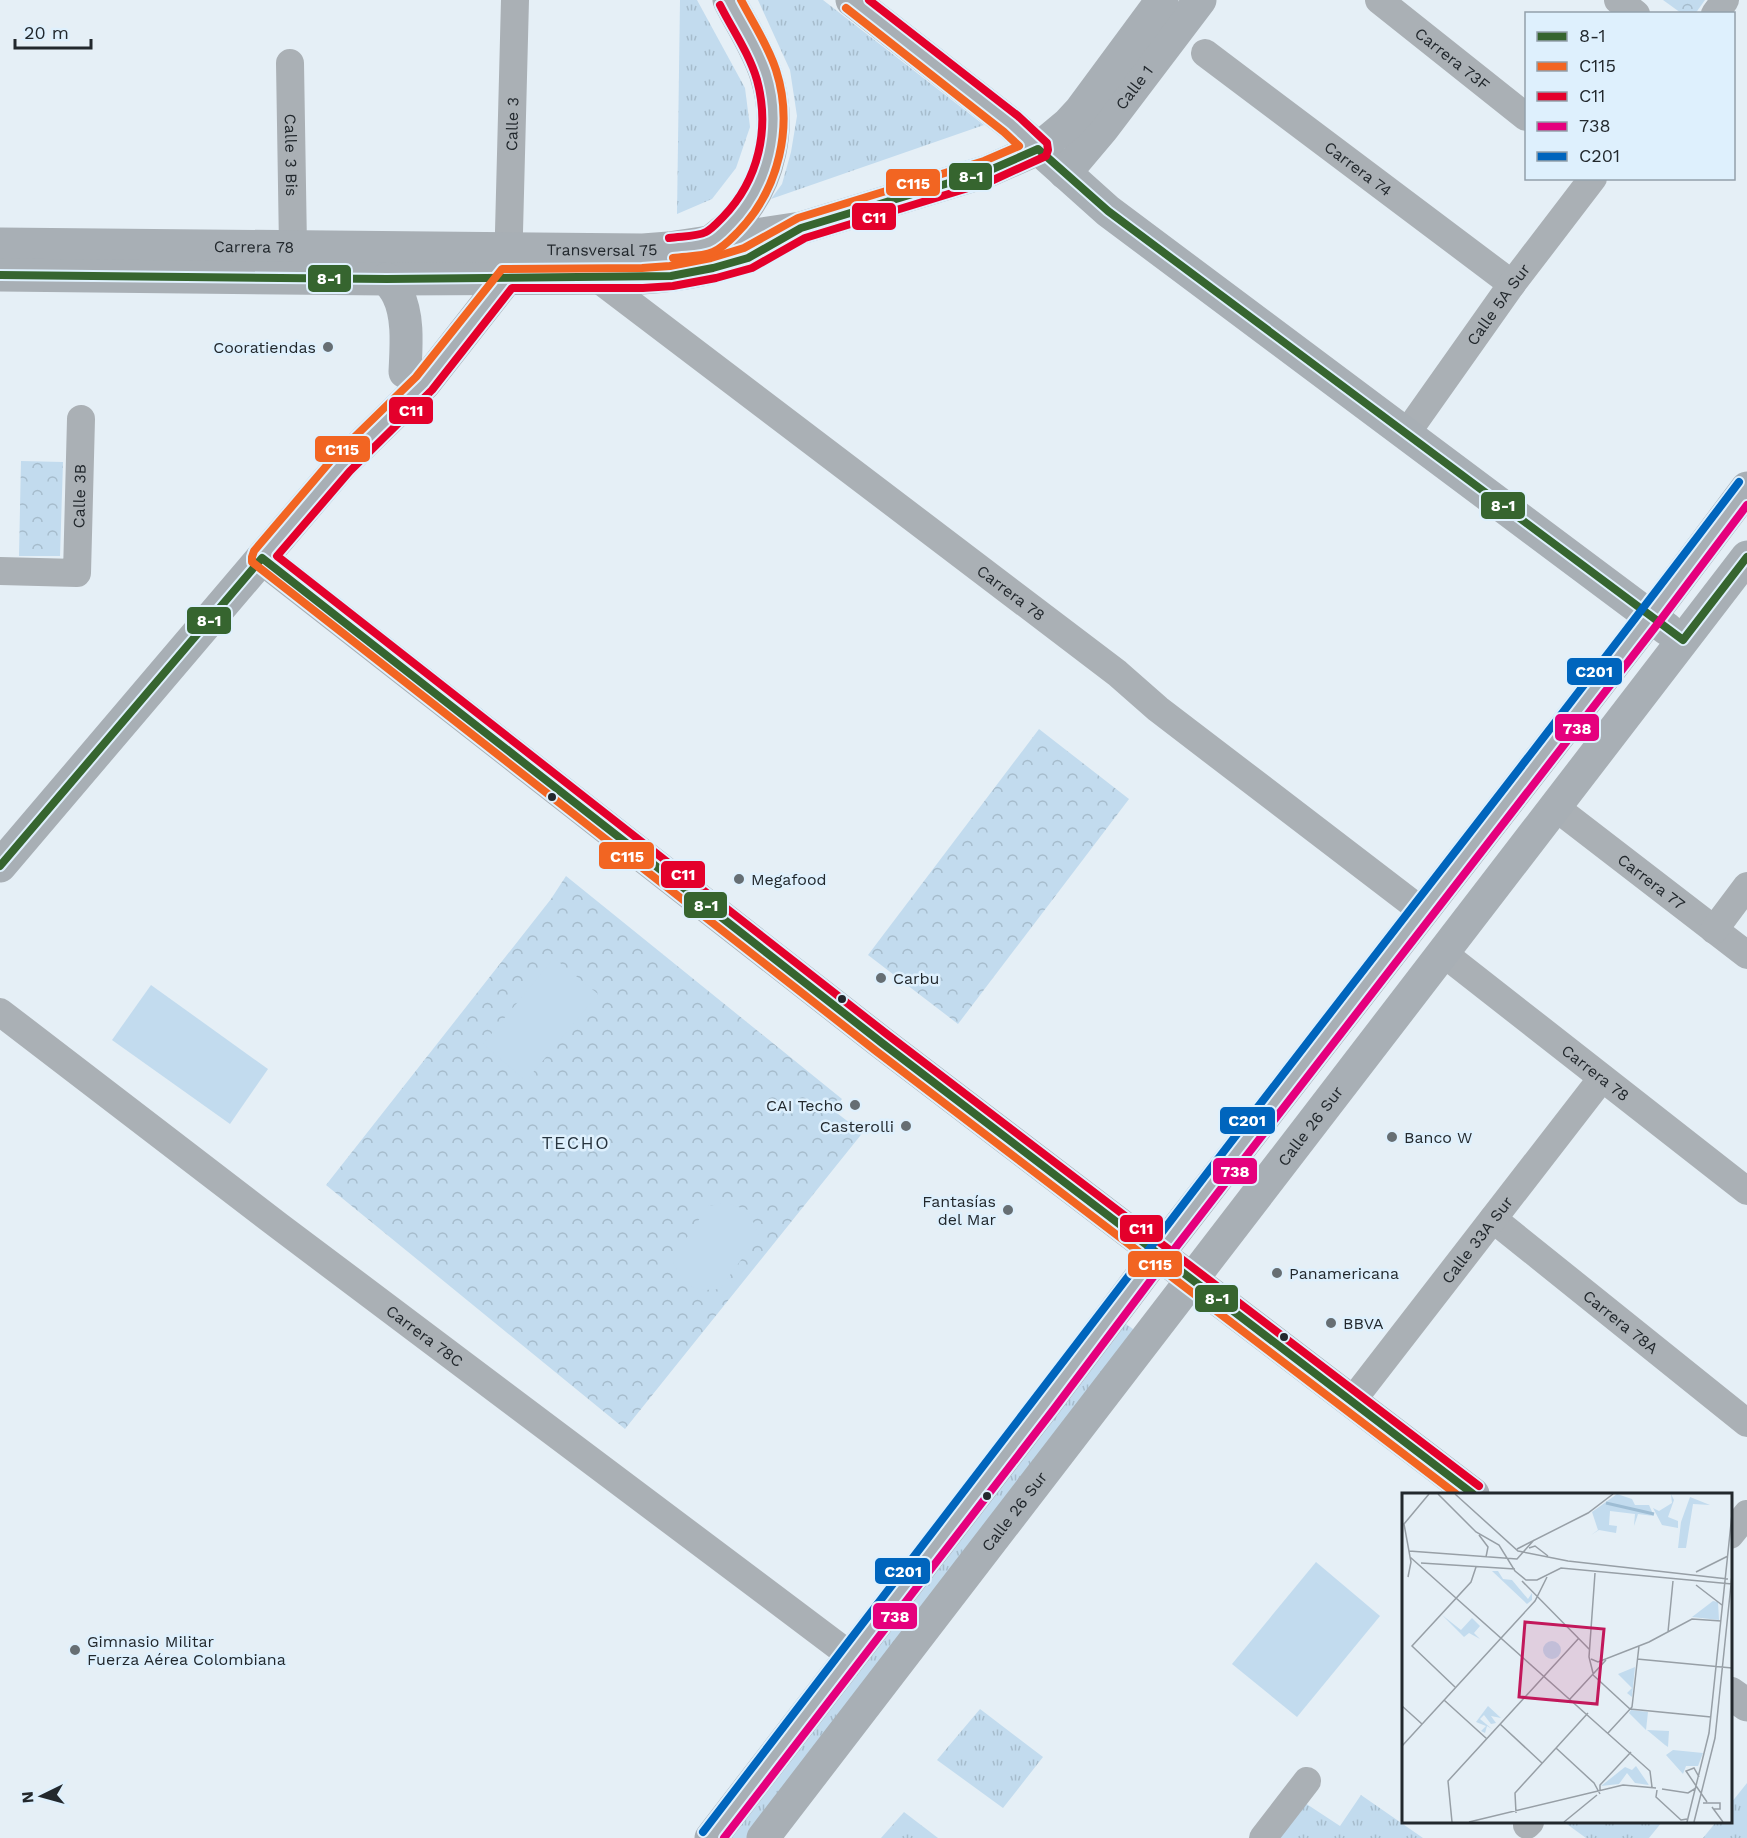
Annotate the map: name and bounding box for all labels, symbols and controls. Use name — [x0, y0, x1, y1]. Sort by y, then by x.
scale bar — [15, 12, 92, 50]
legend — [1525, 12, 1735, 180]
text: 20 m — [24, 22, 69, 43]
street label: Carrera 73F — [1411, 23, 1494, 94]
text: 8-1 — [1579, 25, 1606, 46]
text: C115 — [1579, 55, 1616, 76]
street label: Calle 1 — [1111, 61, 1157, 113]
text: C11 — [1579, 85, 1605, 106]
street label: Calle 3 — [502, 97, 522, 151]
street label: Calle 3 Bis — [281, 114, 302, 196]
text: 738 — [1579, 115, 1611, 136]
street label: Carrera 74 — [1321, 137, 1396, 200]
text: C201 — [1579, 145, 1620, 166]
line badge: 8-1 — [948, 162, 993, 191]
text: 8-1 — [959, 167, 983, 186]
line badge: C115 — [885, 168, 941, 197]
text: C115 — [896, 174, 930, 193]
line badge: C11 — [851, 202, 897, 231]
text: C11 — [862, 208, 886, 227]
street label: Carrera 78 — [214, 236, 294, 256]
street label: Transversal 75 — [546, 239, 658, 260]
street label: Calle 5A Sur — [1462, 259, 1534, 349]
line badge: 8-1 — [307, 264, 352, 293]
text: 8-1 — [317, 269, 341, 288]
place label: Cooratiendas — [213, 338, 316, 357]
marker: Cooratiendas — [321, 340, 335, 354]
line badge: C11 — [388, 396, 434, 425]
text: C11 — [399, 401, 423, 420]
line badge: C115 — [314, 435, 371, 463]
text: C115 — [325, 440, 359, 459]
street label: Calle 3B — [69, 464, 89, 528]
line badge: 8-1 — [1480, 491, 1526, 520]
text: 8-1 — [1491, 496, 1515, 515]
street label: Carrera 78 — [973, 561, 1049, 624]
line badge: 8-1 — [186, 606, 232, 635]
text: 8-1 — [197, 611, 221, 630]
line badge: C201 — [1566, 657, 1623, 686]
text: C201 — [1575, 662, 1613, 681]
line badge: 738 — [1554, 713, 1600, 742]
text: 738 — [1562, 719, 1592, 738]
unlabelled marker — [546, 791, 558, 803]
line badge: C115 — [598, 841, 655, 870]
text: C115 — [610, 847, 644, 866]
street label: Carrera 77 — [1614, 850, 1689, 913]
line badge: C11 — [660, 860, 706, 889]
text: C11 — [671, 865, 695, 884]
place label: Megafood — [751, 870, 827, 889]
marker: Megafood — [732, 872, 746, 886]
line badge: 8-1 — [683, 891, 728, 919]
text: 8-1 — [694, 896, 718, 915]
place label: Carbu — [893, 969, 939, 988]
marker: Carbu — [874, 971, 888, 985]
unlabelled marker — [836, 993, 848, 1005]
street label: Carrera 78 — [1558, 1040, 1633, 1105]
street label: Calle 26 Sur — [1273, 1082, 1347, 1170]
place label: CAI Techo — [766, 1096, 843, 1115]
marker: CAI Techo — [848, 1098, 862, 1112]
line badge: C201 — [1219, 1106, 1276, 1135]
text: C201 — [1228, 1111, 1266, 1130]
place label: Casterolli — [820, 1117, 894, 1136]
marker: Casterolli — [899, 1119, 913, 1133]
place label: Banco W — [1404, 1128, 1472, 1147]
marker: Banco W — [1385, 1130, 1399, 1144]
district label: TECHO — [542, 1132, 610, 1153]
line badge: 738 — [1212, 1157, 1258, 1185]
text: 738 — [1220, 1162, 1250, 1181]
place label: Fantasías del Mar — [922, 1192, 996, 1229]
street label: Calle 33A Sur — [1437, 1192, 1517, 1287]
marker: Fantasías del Mar — [1001, 1203, 1015, 1217]
line badge: C11 — [1119, 1214, 1164, 1243]
text: C11 — [1129, 1219, 1153, 1238]
line badge: C115 — [1127, 1250, 1183, 1278]
text: C115 — [1138, 1255, 1172, 1274]
place label: Panamericana — [1289, 1264, 1399, 1283]
marker: Panamericana — [1270, 1266, 1284, 1280]
line badge: 8-1 — [1194, 1284, 1239, 1313]
street label: Carrera 78A — [1579, 1286, 1663, 1358]
text: 8-1 — [1205, 1289, 1229, 1308]
street label: Carrera 78C — [383, 1301, 467, 1371]
place label: BBVA — [1343, 1314, 1384, 1333]
marker: BBVA — [1324, 1316, 1338, 1330]
unlabelled marker — [1278, 1331, 1290, 1343]
street label: Calle 26 Sur — [977, 1467, 1051, 1555]
unlabelled marker — [981, 1490, 993, 1502]
inset map — [1402, 1493, 1732, 1823]
line badge: C201 — [874, 1557, 931, 1585]
text: C201 — [884, 1562, 922, 1581]
line badge: 738 — [872, 1602, 918, 1630]
text: 738 — [880, 1607, 910, 1626]
place label: Gimnasio Militar Fuerza Aérea Colombiana — [87, 1632, 286, 1669]
marker: Gimnasio Militar Fuerza Aérea Colombiana — [68, 1643, 82, 1657]
north arrow — [12, 1766, 72, 1826]
text: N — [18, 1791, 38, 1804]

